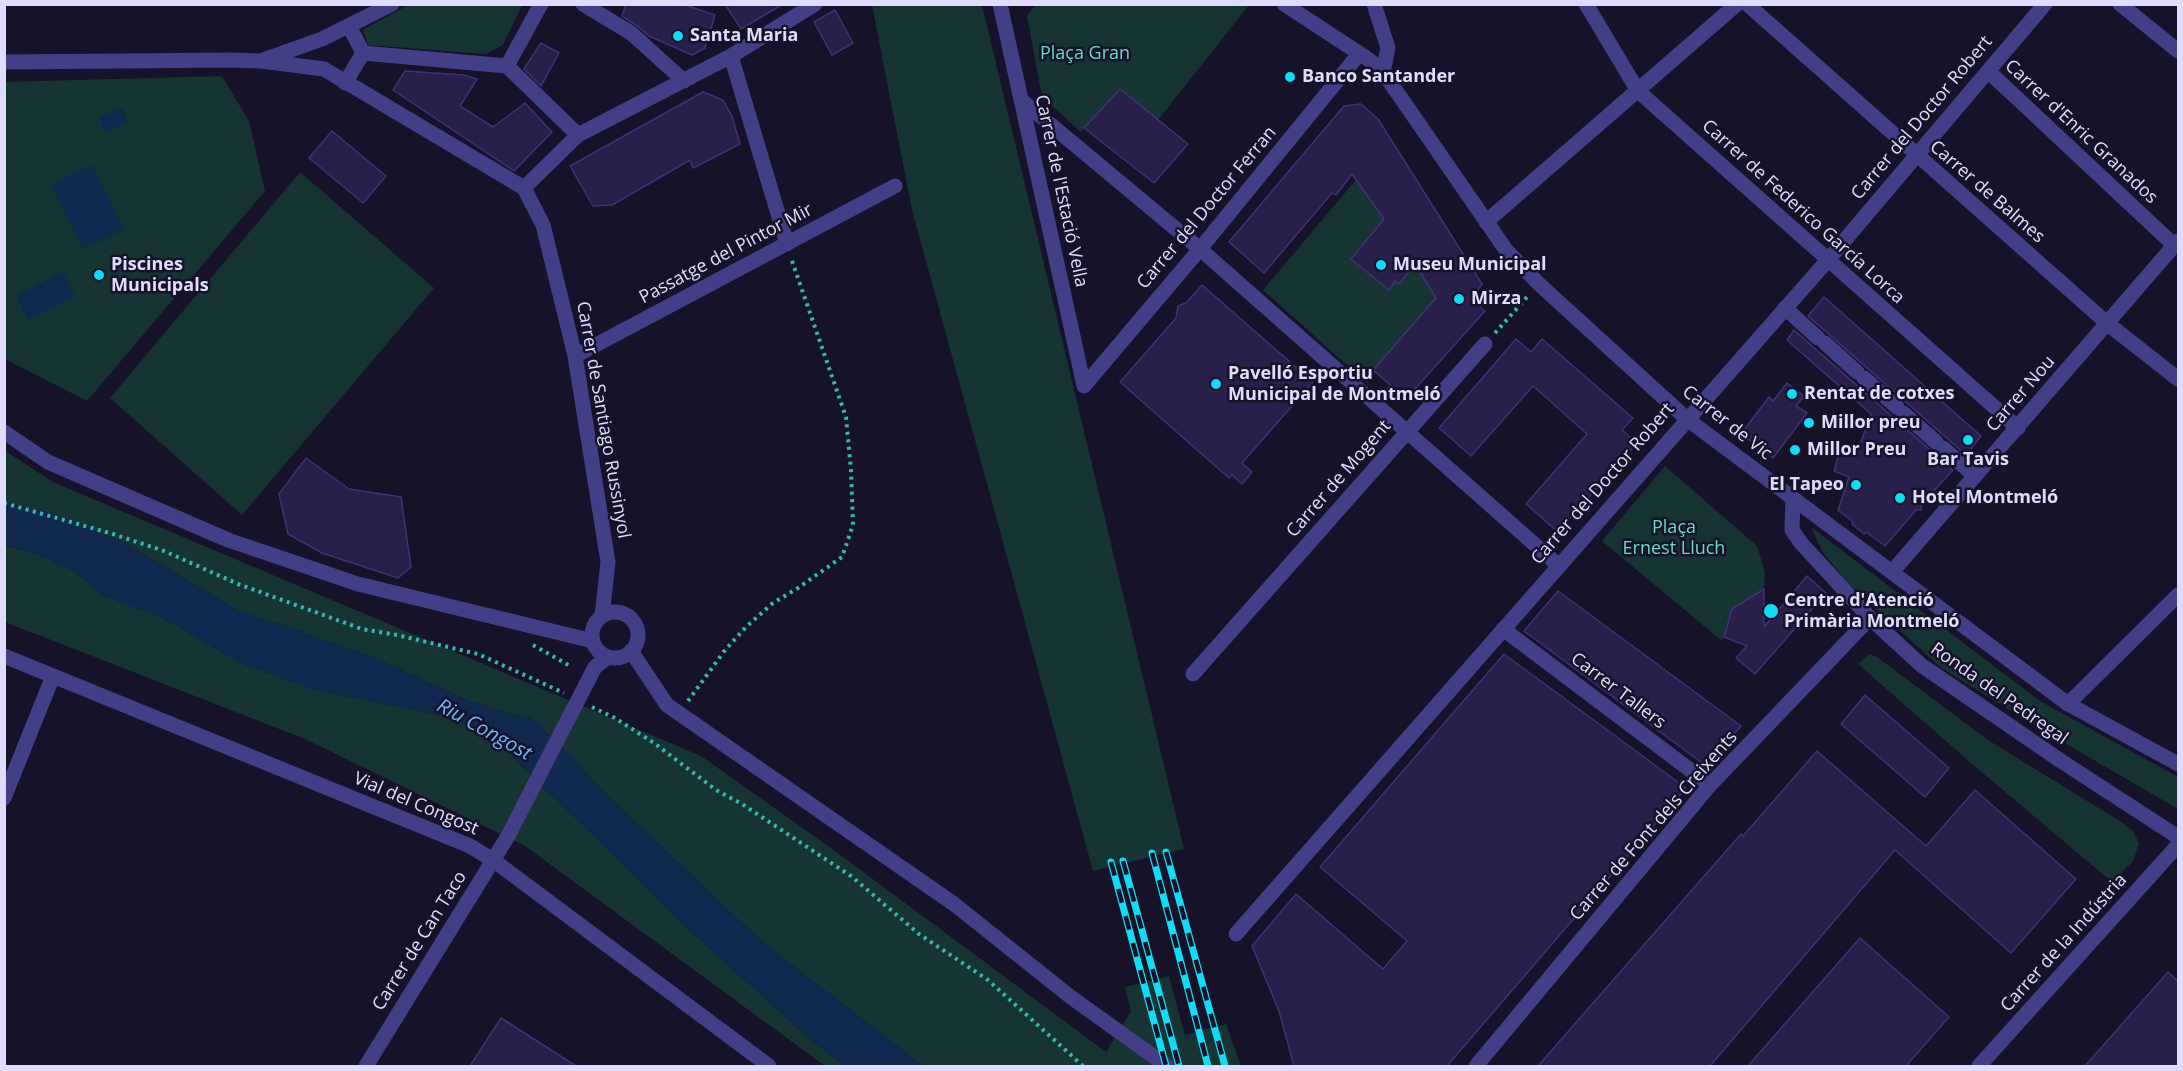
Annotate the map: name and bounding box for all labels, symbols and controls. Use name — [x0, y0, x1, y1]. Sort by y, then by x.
place label: Santa Maria — [690, 25, 798, 47]
marker: Santa Maria — [671, 29, 685, 43]
street label: Carrer del Doctor Robert — [1847, 32, 1997, 204]
park label: Plaça Gran — [1040, 43, 1130, 65]
street label: Carrer d'Enric Granados — [2000, 55, 2162, 209]
place label: Banco Santander — [1302, 66, 1455, 88]
marker: Banco Santander — [1283, 70, 1297, 84]
street label: Carrer de l'Estació Vella — [1030, 93, 1092, 289]
street label: Carrer de Federico García Lorca — [1697, 115, 1909, 309]
street label: Carrer del Doctor Ferran — [1133, 122, 1281, 294]
street label: Carrer de Balmes — [1925, 136, 2049, 248]
street label: Passatge del Pintor Mir — [636, 199, 816, 309]
place label: Piscines Municipals — [111, 254, 209, 296]
place label: Museu Municipal — [1393, 254, 1547, 276]
marker: Museu Municipal — [1374, 258, 1388, 272]
marker: Piscines Municipals — [92, 268, 106, 282]
place label: Mirza — [1471, 288, 1521, 310]
marker: Mirza — [1452, 292, 1466, 306]
street label: Carrer de Santiago Russinyol — [571, 300, 635, 540]
street label: Carrer Nou — [1982, 352, 2060, 436]
place label: Pavelló Esportiu Municipal de Montmeló — [1228, 363, 1441, 406]
marker: Pavelló Esportiu Municipal de Montmeló — [1209, 377, 1223, 391]
street label: Carrer de Vic — [1678, 381, 1776, 465]
place label: Rentat de cotxes — [1804, 383, 1954, 405]
marker: Rentat de cotxes — [1785, 387, 1799, 401]
street label: Carrer del Doctor Robert — [1527, 399, 1679, 569]
place label: Millor preu — [1821, 412, 1920, 434]
street label: Carrer de Mogent — [1282, 416, 1396, 542]
marker: Millor preu — [1802, 416, 1816, 430]
marker: Bar Tavis — [1961, 433, 1975, 447]
place label: Millor Preu — [1807, 439, 1906, 461]
marker: Millor Preu — [1788, 443, 1802, 457]
place label: Bar Tavis — [1927, 449, 2009, 471]
place label: El Tapeo — [1769, 474, 1844, 496]
marker: El Tapeo — [1849, 478, 1863, 492]
place label: Hotel Montmeló — [1912, 487, 2058, 509]
marker: Hotel Montmeló — [1893, 491, 1907, 505]
park label: Plaça Ernest Lluch — [1623, 517, 1725, 560]
place label: Centre d'Atenció Primària Montmeló — [1784, 590, 1959, 632]
marker: Centre d'Atenció Primària Montmeló — [1762, 602, 1780, 620]
street label: Ronda del Pedregal — [1926, 638, 2072, 750]
street label: Carrer Tallers — [1566, 648, 1670, 734]
water label: Riu Congost — [432, 694, 536, 766]
street label: Carrer de Font dels Creixents — [1566, 727, 1742, 925]
street label: Vial del Congost — [350, 768, 482, 840]
street label: Carrer de Can Taco — [368, 867, 472, 1015]
street label: Carrer de la Indústria — [1996, 870, 2132, 1016]

